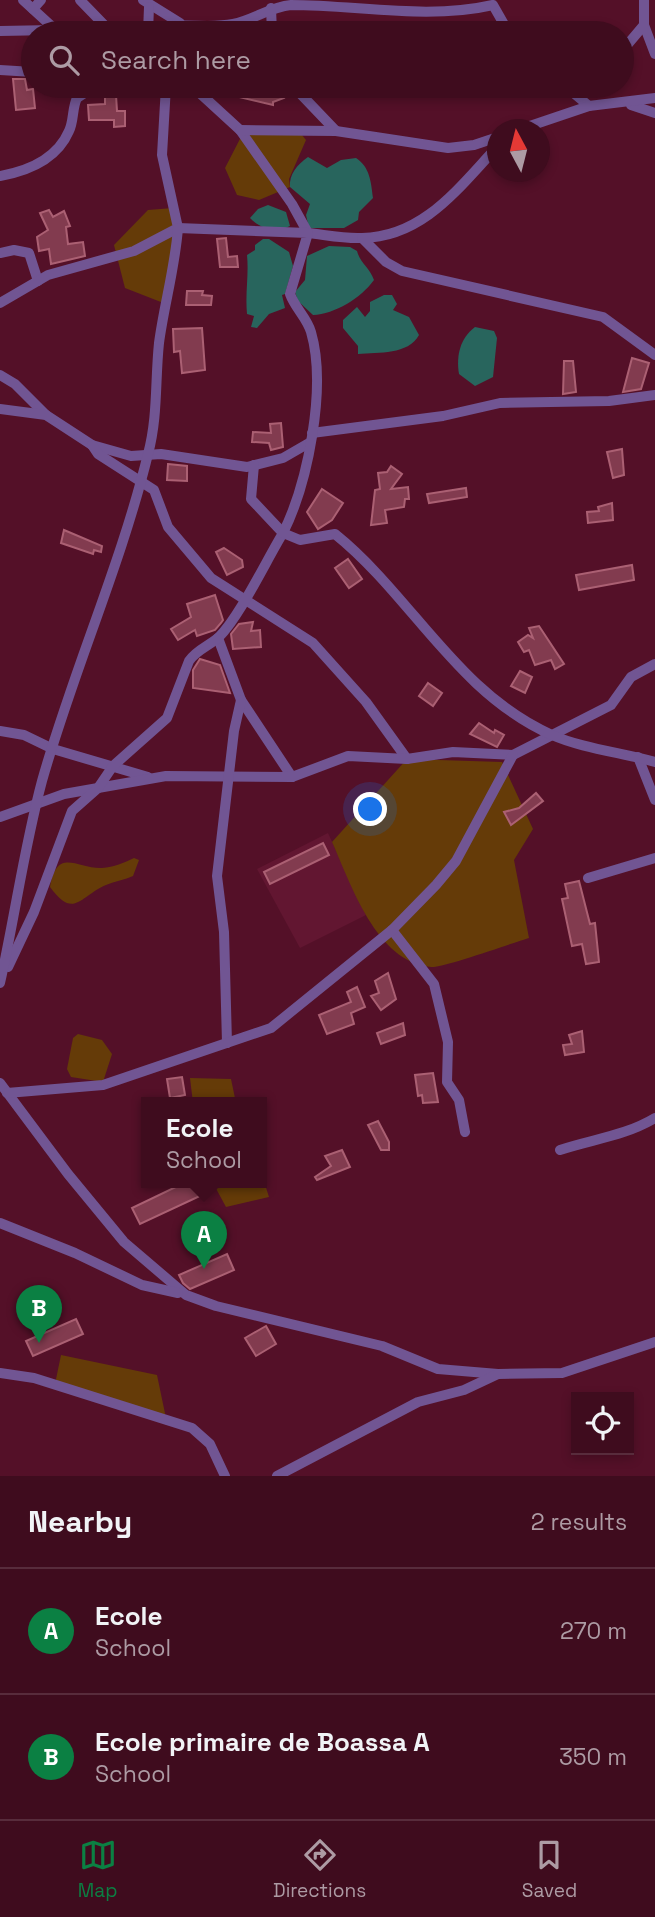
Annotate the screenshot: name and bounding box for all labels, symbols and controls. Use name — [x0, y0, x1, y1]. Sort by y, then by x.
search box — [21, 21, 634, 98]
icon: search — [45, 41, 83, 79]
text: Search here — [101, 43, 251, 77]
north arrow — [487, 119, 550, 182]
your location — [353, 792, 387, 826]
popup — [141, 1097, 267, 1188]
text: Ecole — [166, 1111, 233, 1145]
text: School — [166, 1145, 242, 1175]
pin: A — [181, 1211, 227, 1269]
pin: B — [16, 1285, 62, 1343]
map controls — [571, 1392, 634, 1455]
button: locate — [571, 1392, 634, 1455]
text: Nearby — [28, 1502, 132, 1541]
text: 2 results — [531, 1507, 627, 1537]
text: Ecole — [95, 1599, 162, 1633]
text: A — [44, 1616, 58, 1646]
text: 270 m — [560, 1616, 627, 1646]
text: School — [95, 1633, 171, 1663]
text: Ecole primaire de Boassa A — [95, 1725, 430, 1759]
text: B — [43, 1742, 59, 1772]
text: 350 m — [559, 1742, 627, 1772]
text: School — [95, 1759, 171, 1789]
tab: Map — [78, 1836, 117, 1903]
tab: Directions — [273, 1836, 366, 1903]
tab: Saved — [522, 1836, 577, 1903]

